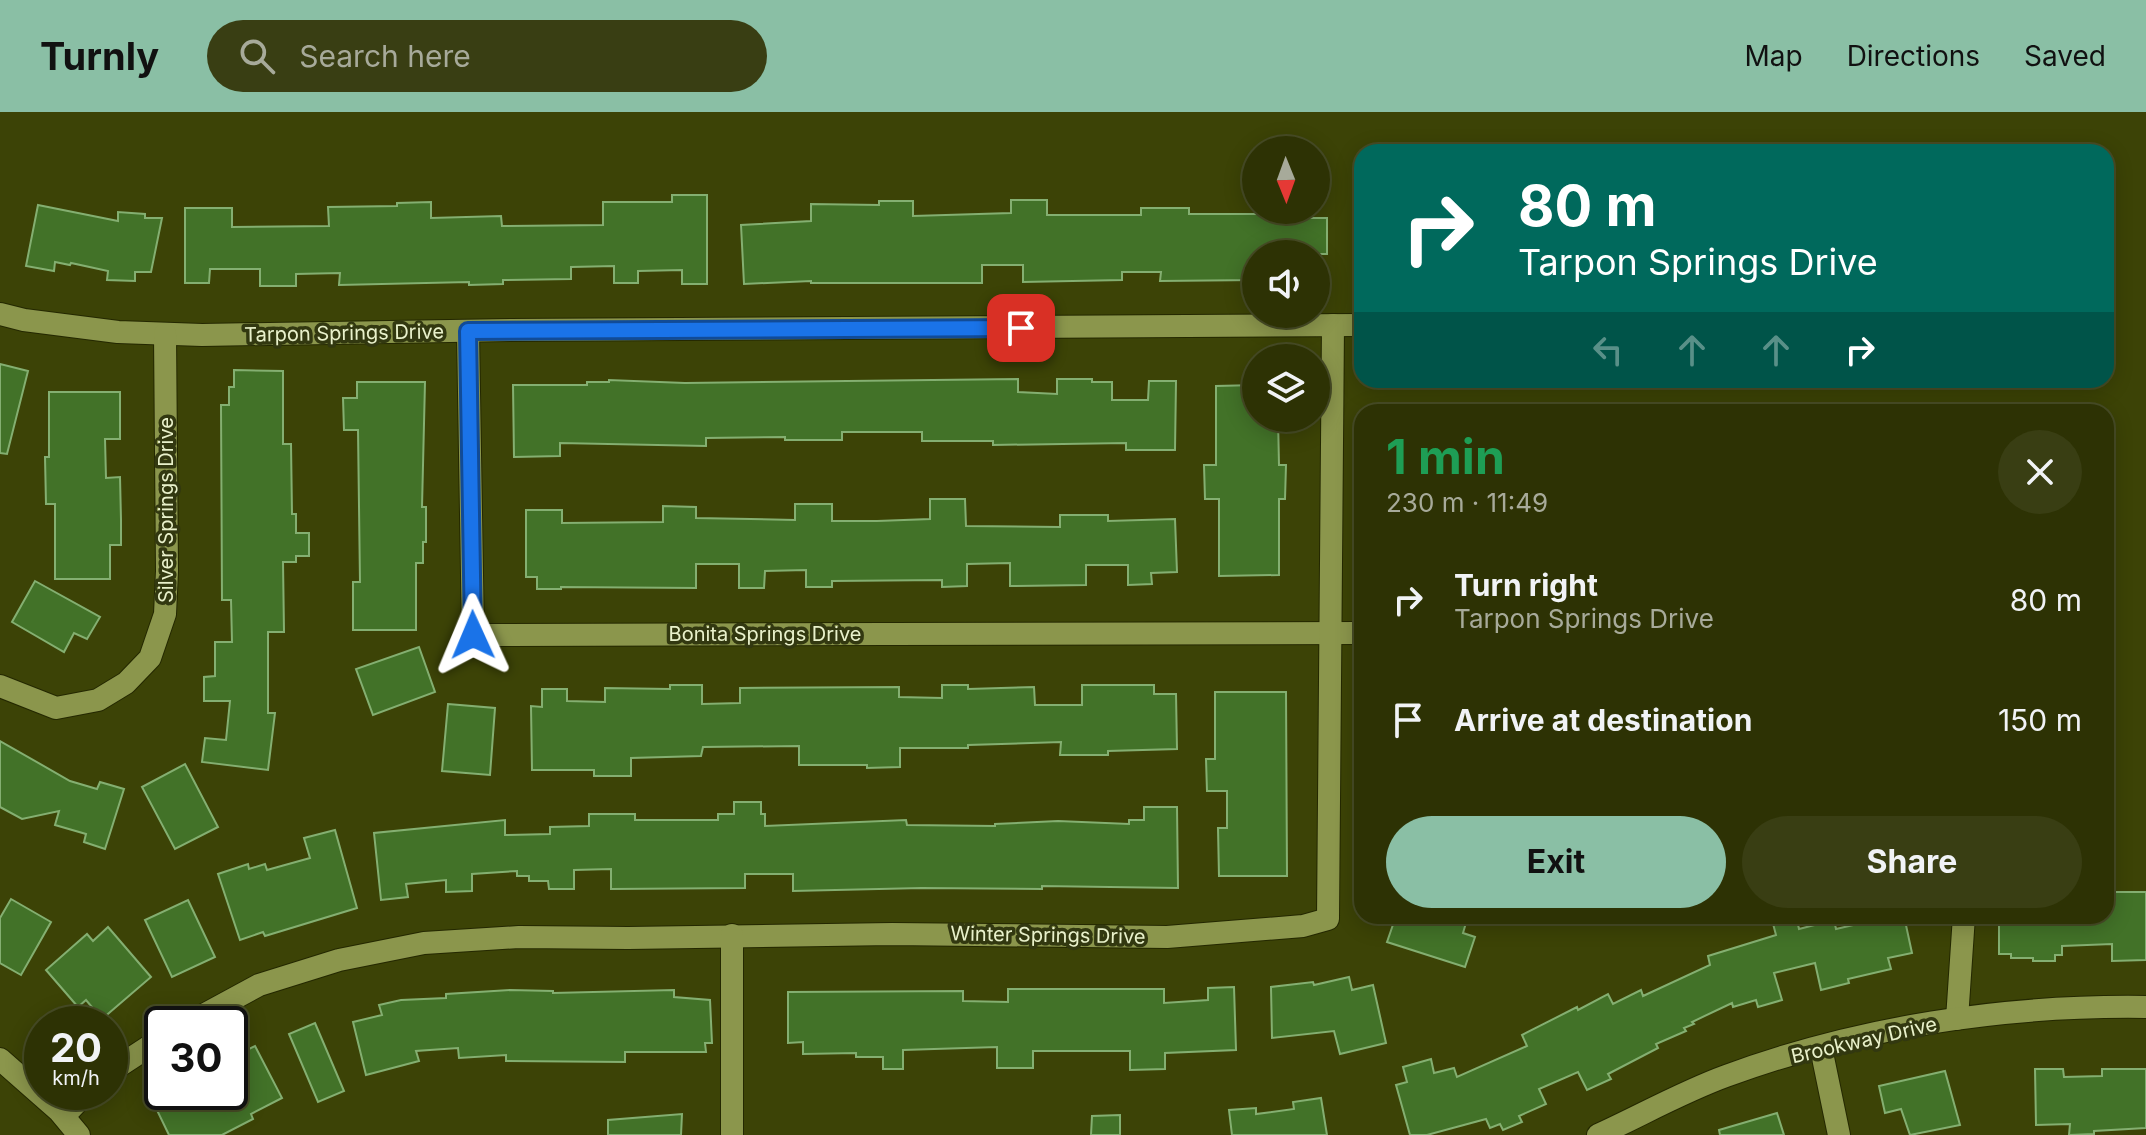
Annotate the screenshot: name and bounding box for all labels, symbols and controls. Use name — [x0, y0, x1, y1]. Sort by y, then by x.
search box — [207, 20, 767, 92]
text: Turnly — [40, 33, 159, 79]
icon: search — [235, 34, 279, 78]
text: Search here — [299, 38, 471, 74]
text: Map — [1744, 39, 1803, 73]
text: Directions — [1847, 39, 1980, 73]
text: Saved — [2024, 39, 2106, 73]
north arrow — [1242, 136, 1330, 224]
map controls — [1242, 136, 1330, 432]
text: 80 m — [1518, 172, 1657, 240]
icon: right — [1386, 176, 1490, 280]
button: sound — [1242, 240, 1330, 328]
text: Tarpon Springs Drive — [1518, 240, 1878, 284]
pin — [987, 294, 1055, 362]
icon: arrive — [999, 306, 1043, 350]
street label: Tarpon Springs Drive — [244, 319, 444, 347]
icon: left — [1586, 328, 1630, 372]
icon: ahead — [1670, 328, 1714, 372]
icon: ahead — [1754, 328, 1798, 372]
icon: right — [1838, 328, 1882, 372]
button: layers — [1242, 344, 1330, 432]
street label: Silver Springs Drive — [154, 417, 178, 603]
text: 1 min — [1386, 427, 1505, 486]
button: close — [1998, 430, 2082, 514]
text: 230 m · 11:49 — [1386, 487, 1548, 518]
text: Turn right — [1454, 567, 1598, 603]
icon: right — [1386, 578, 1430, 622]
text: 80 m — [2010, 582, 2082, 618]
position arrow — [431, 593, 515, 677]
text: Tarpon Springs Drive — [1454, 603, 1714, 634]
street label: Bonita Springs Drive — [669, 622, 861, 646]
icon: arrive — [1386, 698, 1430, 742]
text: Arrive at destination — [1454, 702, 1752, 738]
text: 150 m — [1998, 702, 2082, 738]
button: Exit — [1386, 816, 1726, 908]
button: Share — [1742, 816, 2082, 908]
street label: Winter Springs Drive — [950, 921, 1146, 949]
speed limit sign: 30 — [144, 1006, 248, 1110]
street label: Brookway Drive — [1789, 1012, 1939, 1068]
text: 20 — [50, 1023, 102, 1072]
text: km/h — [52, 1066, 100, 1090]

